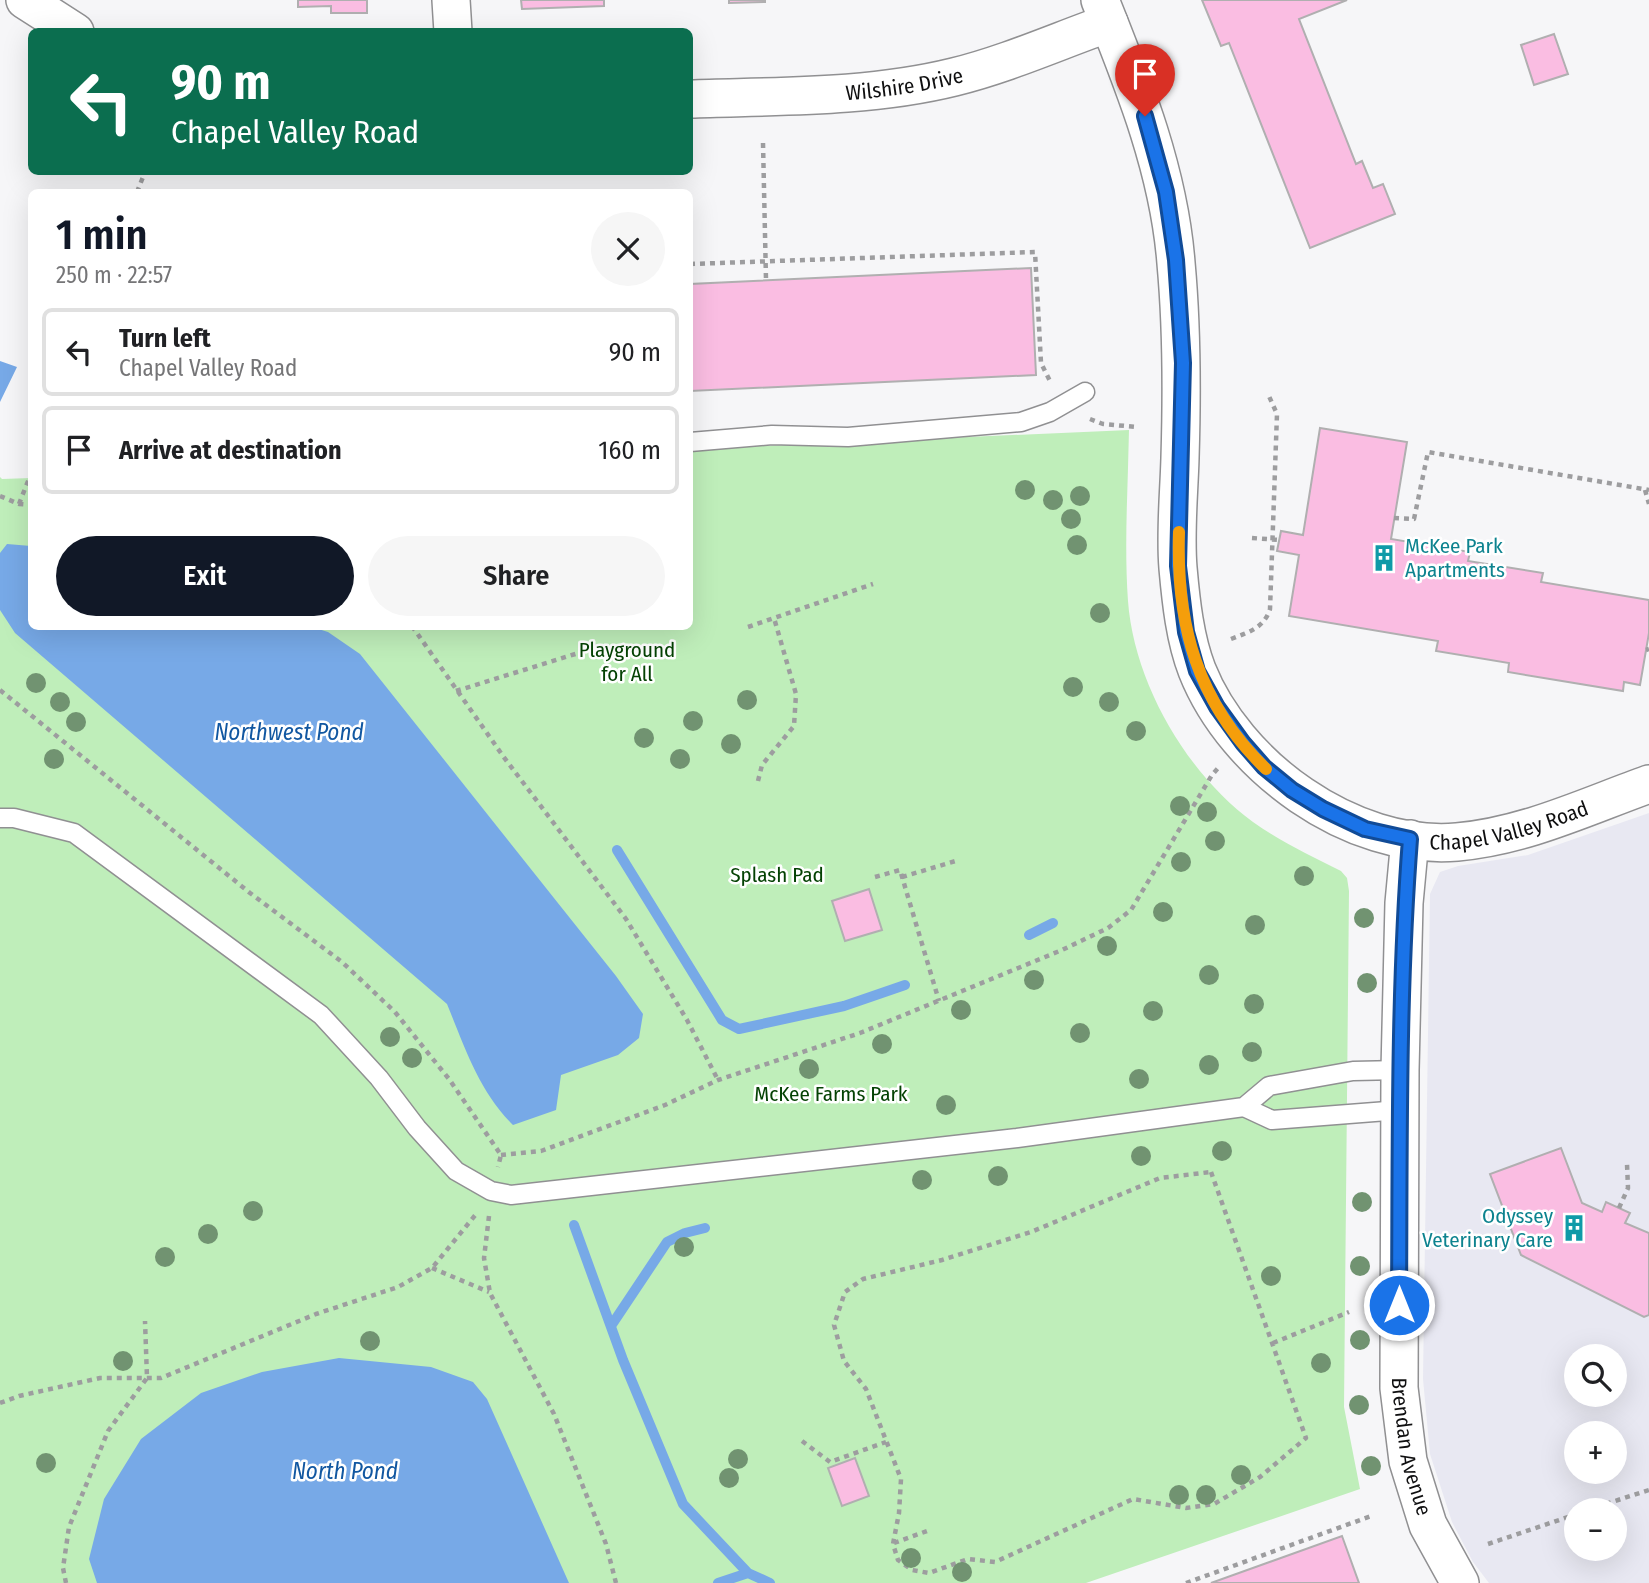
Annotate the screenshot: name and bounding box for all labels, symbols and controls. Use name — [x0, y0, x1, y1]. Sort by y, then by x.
pin — [1115, 44, 1175, 116]
text: 90 m — [171, 53, 271, 112]
icon: arrive — [1126, 55, 1164, 93]
icon: left — [56, 56, 147, 147]
street label: Wilshire Drive — [845, 62, 966, 106]
text: Chapel Valley Road — [171, 113, 419, 151]
text: 1 min — [56, 210, 147, 260]
button: close — [591, 212, 665, 286]
text: 250 m · 22:57 — [56, 261, 172, 289]
text: Turn left — [119, 323, 211, 354]
icon: left — [60, 333, 98, 371]
text: 90 m — [609, 337, 661, 368]
text: Chapel Valley Road — [119, 354, 297, 382]
icon: arrive — [60, 431, 98, 469]
text: Arrive at destination — [119, 435, 342, 466]
text: 160 m — [598, 435, 661, 466]
place label: McKee Park Apartments — [1405, 533, 1505, 583]
button: Exit — [56, 536, 354, 616]
button: Share — [368, 536, 665, 616]
building icon: McKee Park Apartments — [1369, 543, 1399, 573]
park label: Playground for All — [579, 637, 675, 687]
water label: Northwest Pond — [214, 718, 364, 746]
street label: Chapel Valley Road — [1429, 795, 1592, 856]
park label: Splash Pad — [730, 862, 824, 888]
park label: McKee Farms Park — [754, 1081, 908, 1107]
place label: Odyssey Veterinary Care — [1422, 1203, 1554, 1253]
building icon: Odyssey Veterinary Care — [1559, 1213, 1589, 1243]
position arrow — [1362, 1268, 1436, 1342]
map controls — [1564, 1344, 1627, 1561]
button: search — [1564, 1344, 1627, 1407]
street label: Brendan Avenue — [1386, 1377, 1437, 1519]
button: + — [1564, 1421, 1627, 1484]
water label: North Pond — [292, 1457, 398, 1485]
button: − — [1564, 1498, 1627, 1561]

